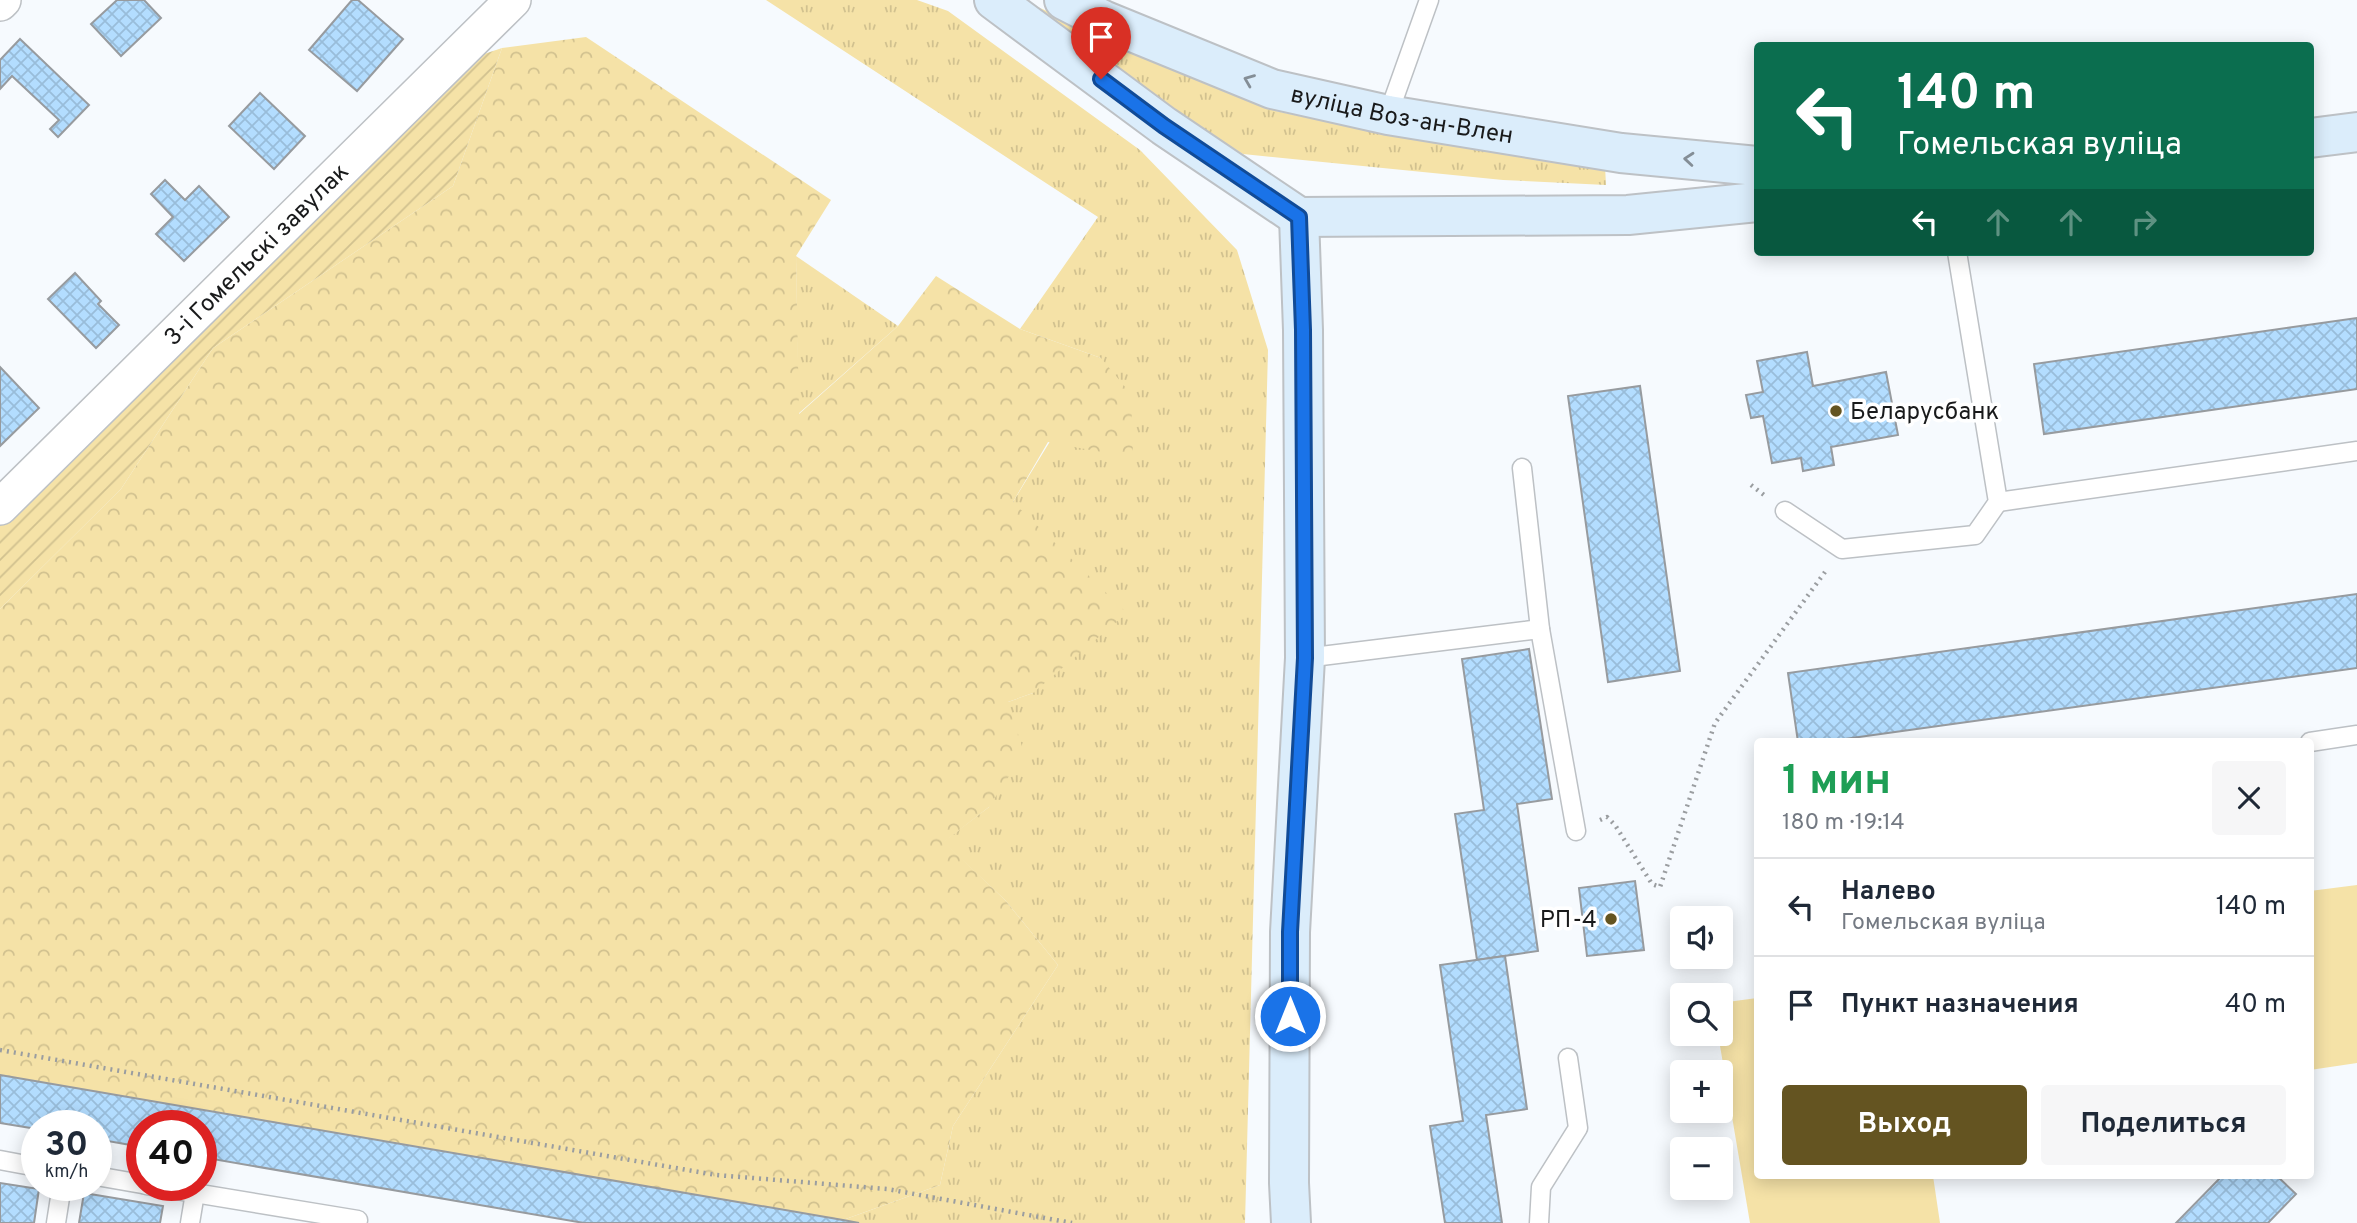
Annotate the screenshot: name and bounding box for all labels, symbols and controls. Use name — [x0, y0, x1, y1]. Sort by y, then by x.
pin — [1071, 7, 1131, 79]
icon: arrive — [1082, 18, 1120, 56]
text: 140 m — [1897, 65, 2036, 127]
icon: left — [1782, 70, 1873, 161]
one-way arrow — [1244, 74, 1256, 88]
street label: вуліца Воз-ан-Влен — [1287, 81, 1515, 152]
text: Гомельская вуліца — [1897, 126, 2182, 166]
one-way arrow — [1683, 152, 1694, 167]
street label: 3-і Гомельскі завулак — [159, 158, 356, 353]
icon: left — [1906, 203, 1944, 241]
icon: ahead — [1979, 203, 2017, 241]
icon: ahead — [2052, 203, 2090, 241]
icon: right — [2125, 203, 2163, 241]
place label: Беларусбанк — [1850, 398, 1999, 428]
marker: Беларусбанк — [1828, 403, 1844, 419]
text: 1 мин — [1782, 756, 1891, 809]
button: close — [2212, 761, 2286, 835]
text: 180 m · 19:14 — [1782, 809, 1905, 838]
text: Налево — [1841, 876, 1936, 909]
icon: left — [1782, 888, 1820, 926]
text: 140 m — [2216, 891, 2286, 924]
place label: РП-4 — [1540, 906, 1597, 936]
map controls — [1670, 906, 1733, 1200]
button: sound — [1670, 906, 1733, 969]
text: Гомельская вуліца — [1841, 909, 2046, 938]
marker: РП-4 — [1603, 911, 1619, 927]
position arrow — [1253, 979, 1327, 1053]
button: search — [1670, 983, 1733, 1046]
icon: arrive — [1782, 986, 1820, 1024]
text: Пункт назначения — [1841, 989, 2079, 1022]
text: 40 m — [2225, 989, 2286, 1022]
button: + — [1670, 1060, 1733, 1123]
button: Выход — [1782, 1085, 2027, 1165]
button: Поделиться — [2041, 1085, 2286, 1165]
speed limit sign: 40 — [126, 1110, 217, 1201]
text: 30 — [45, 1124, 88, 1168]
button: − — [1670, 1137, 1733, 1200]
text: km/h — [45, 1161, 88, 1184]

